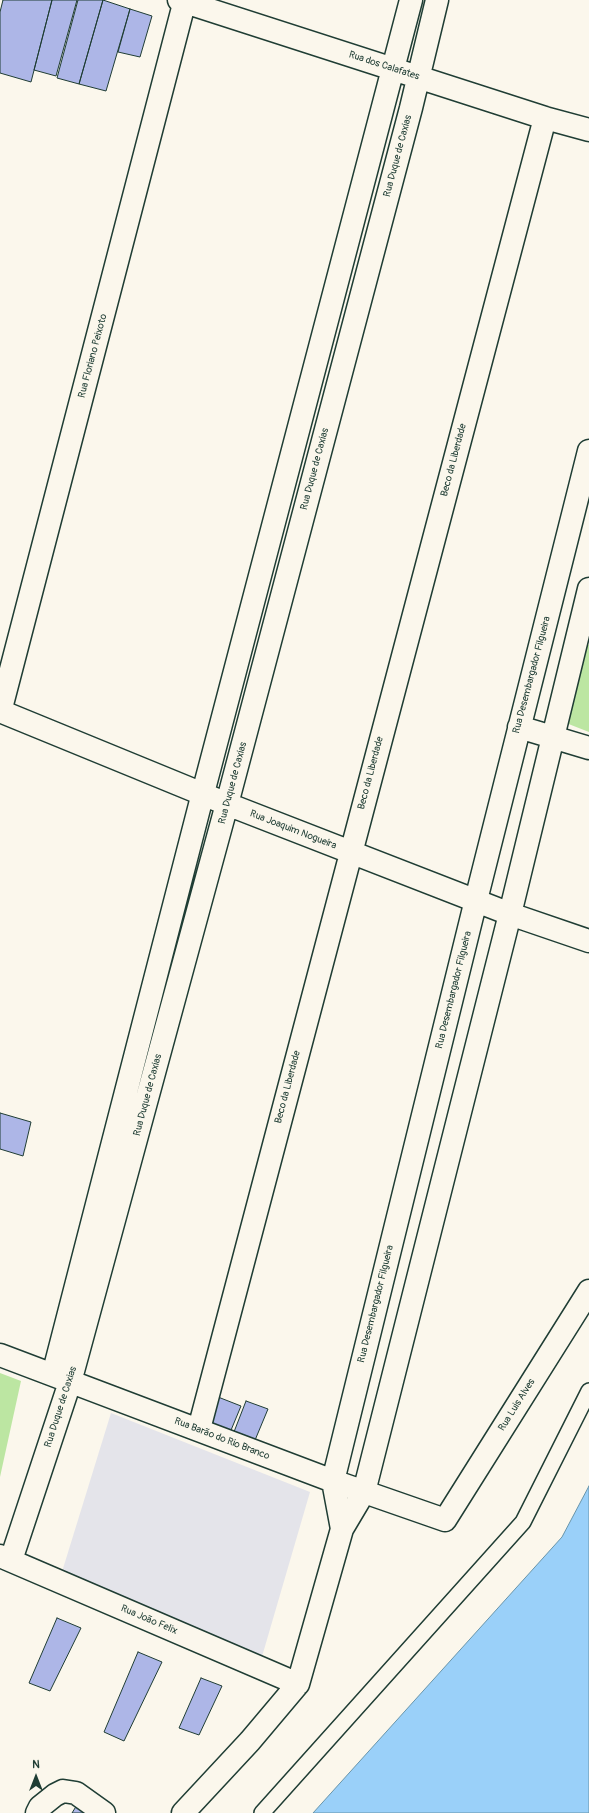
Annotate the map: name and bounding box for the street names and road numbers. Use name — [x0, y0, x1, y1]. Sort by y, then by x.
street label: Rua dos Calafates — [347, 49, 421, 83]
street label: Rua Duque de Caxias — [381, 114, 415, 198]
street label: Rua Floriano Peixoto — [76, 313, 110, 399]
street label: Beco da Liberdade — [438, 422, 470, 498]
street label: Rua Duque de Caxias — [298, 427, 332, 511]
street label: Rua Desembargador Filgueira — [511, 615, 553, 735]
street label: Beco da Liberdade — [355, 735, 387, 811]
street label: Rua Duque de Caxias — [216, 741, 250, 825]
street label: Rua Joaquim Nogueira — [248, 808, 338, 852]
street label: Rua Desembargador Filgueira — [434, 930, 474, 1050]
street label: Beco da Liberdade — [272, 1049, 304, 1125]
street label: Rua Duque de Caxias — [131, 1053, 165, 1137]
street label: Rua Desembargador Filgueira — [356, 1244, 396, 1364]
street label: Rua Duque de Caxias — [42, 1365, 80, 1449]
street label: Rua Luis Alves — [496, 1377, 538, 1433]
street label: Rua Barão do Rio Branco — [173, 1415, 271, 1463]
street label: Rua João Felix — [119, 1603, 179, 1637]

